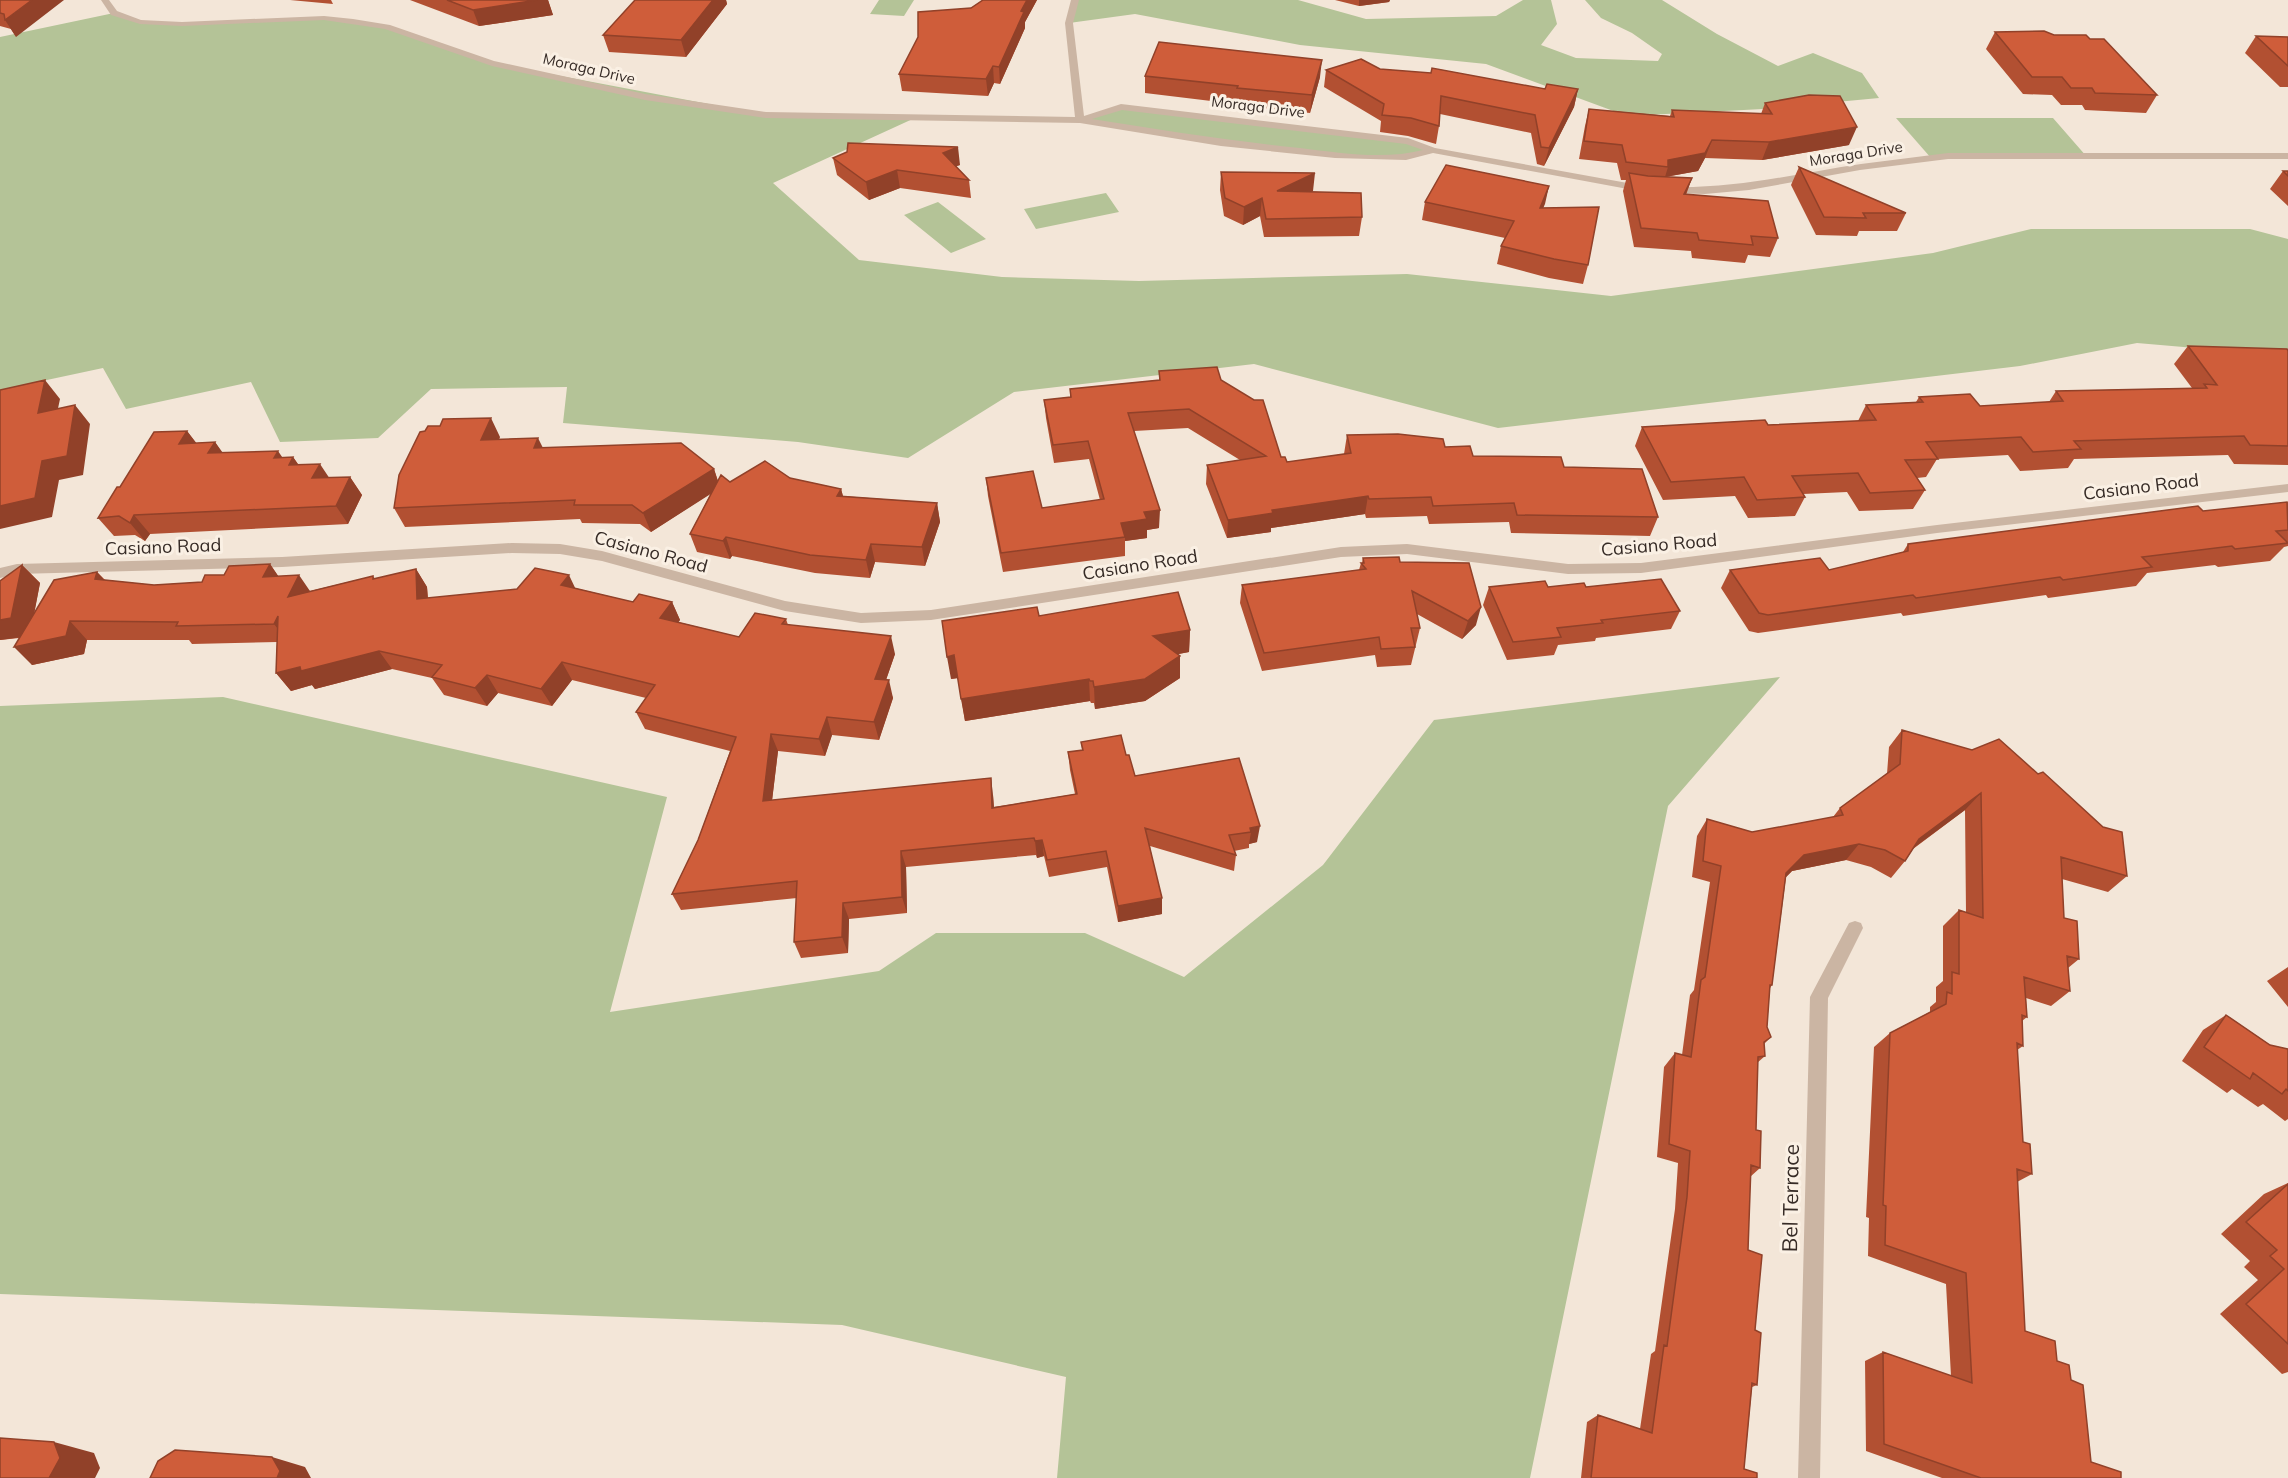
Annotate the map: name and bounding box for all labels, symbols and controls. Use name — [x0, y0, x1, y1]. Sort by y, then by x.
street label: Moraga Drive — [541, 49, 637, 88]
street label: Moraga Drive — [1210, 91, 1306, 122]
street label: Moraga Drive — [1808, 137, 1904, 170]
street label: Casiano Road — [2082, 468, 2200, 505]
street label: Casiano Road — [592, 525, 710, 578]
street label: Casiano Road — [1600, 528, 1718, 561]
street label: Casiano Road — [104, 533, 222, 560]
street label: Casiano Road — [1081, 544, 1199, 585]
street label: Bel Terrace — [1776, 1144, 1804, 1252]

